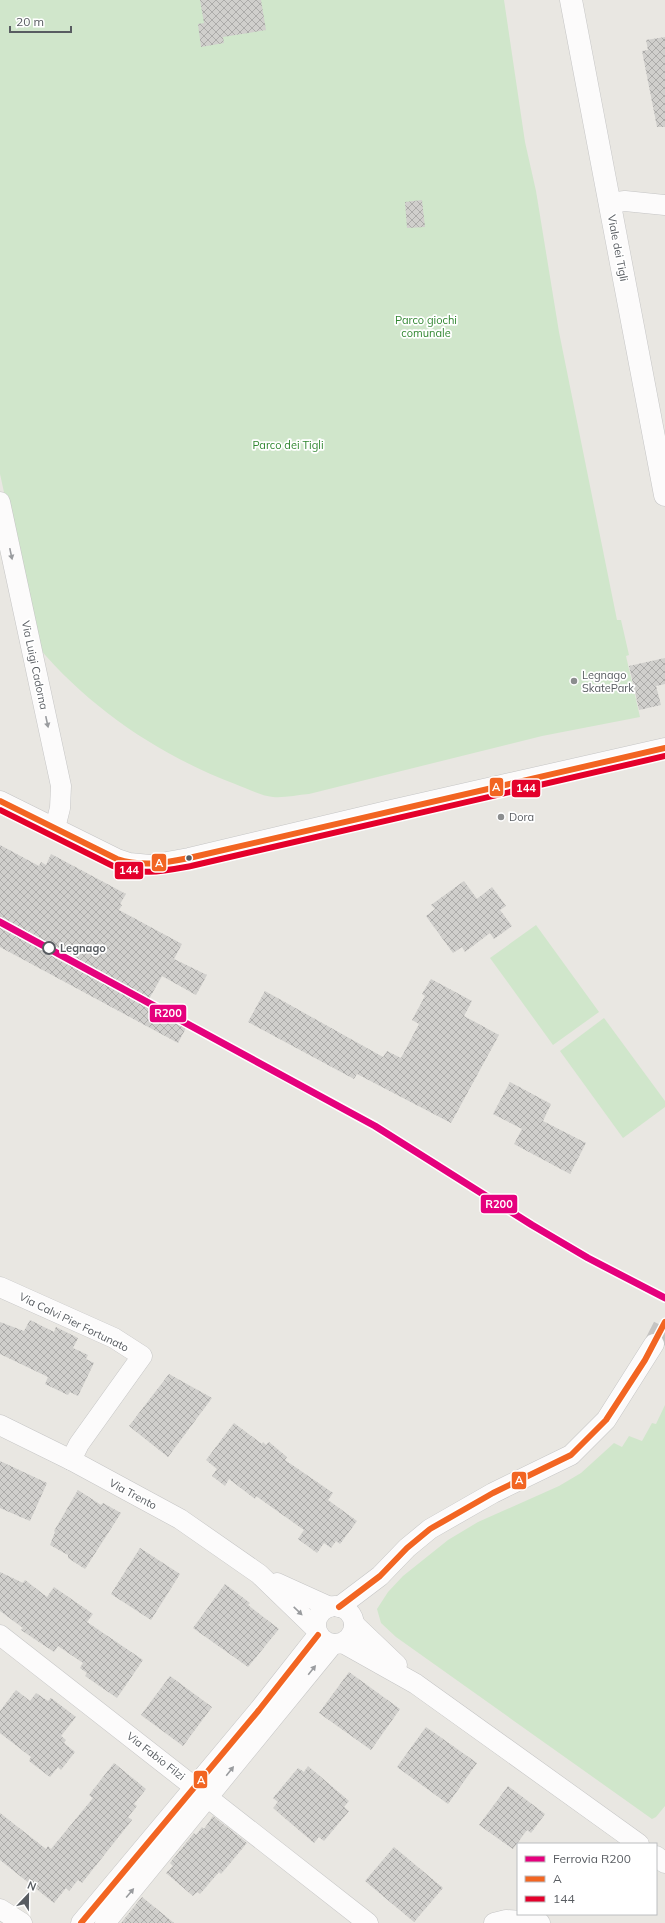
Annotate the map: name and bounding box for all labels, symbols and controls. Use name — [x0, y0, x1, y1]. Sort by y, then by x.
scale bar — [10, 8, 71, 34]
text: 20 m — [16, 14, 44, 29]
street label: Viale dei Tigli — [605, 213, 631, 283]
park label: Parco giochi comunale — [395, 313, 457, 340]
park label: Parco dei Tigli — [252, 438, 324, 452]
one-way arrow — [9, 547, 15, 560]
street label: Via Luigi Cadorna — [19, 619, 51, 711]
place label: Legnago SkatePark — [582, 668, 634, 695]
marker: Legnago SkatePark — [569, 676, 579, 686]
one-way arrow — [45, 716, 51, 728]
line badge: A — [489, 777, 504, 797]
line badge: 144 — [511, 779, 541, 798]
text: A — [492, 780, 501, 794]
text: 144 — [516, 781, 536, 795]
place label: Dora — [509, 810, 534, 824]
marker: Dora — [496, 812, 506, 822]
line badge: A — [151, 853, 167, 872]
unlabelled marker — [184, 853, 194, 863]
text: A — [155, 856, 164, 870]
line badge: 144 — [114, 861, 144, 880]
text: 144 — [119, 863, 139, 877]
marker: Legnago — [42, 941, 56, 955]
place label: Legnago — [60, 941, 106, 955]
line badge: R200 — [149, 1004, 187, 1023]
text: R200 — [154, 1006, 182, 1020]
line badge: R200 — [480, 1194, 518, 1214]
text: R200 — [485, 1197, 513, 1211]
street label: Via Calvi Pier Fortunato — [17, 1289, 131, 1355]
line badge: A — [511, 1471, 527, 1490]
text: A — [515, 1473, 524, 1487]
street label: Via Trento — [107, 1476, 159, 1512]
one-way arrow — [293, 1606, 302, 1615]
one-way arrow — [308, 1665, 317, 1676]
street label: Via Fabio Filzi — [124, 1729, 188, 1783]
one-way arrow — [226, 1766, 235, 1776]
line badge: A — [193, 1770, 208, 1789]
text: A — [197, 1773, 206, 1787]
legend — [517, 1843, 657, 1915]
text: Ferrovia R200 — [553, 1851, 631, 1866]
text: A — [553, 1871, 562, 1886]
north arrow — [8, 1875, 48, 1915]
text: N — [25, 1878, 38, 1894]
one-way arrow — [125, 1888, 134, 1898]
text: 144 — [553, 1891, 575, 1906]

